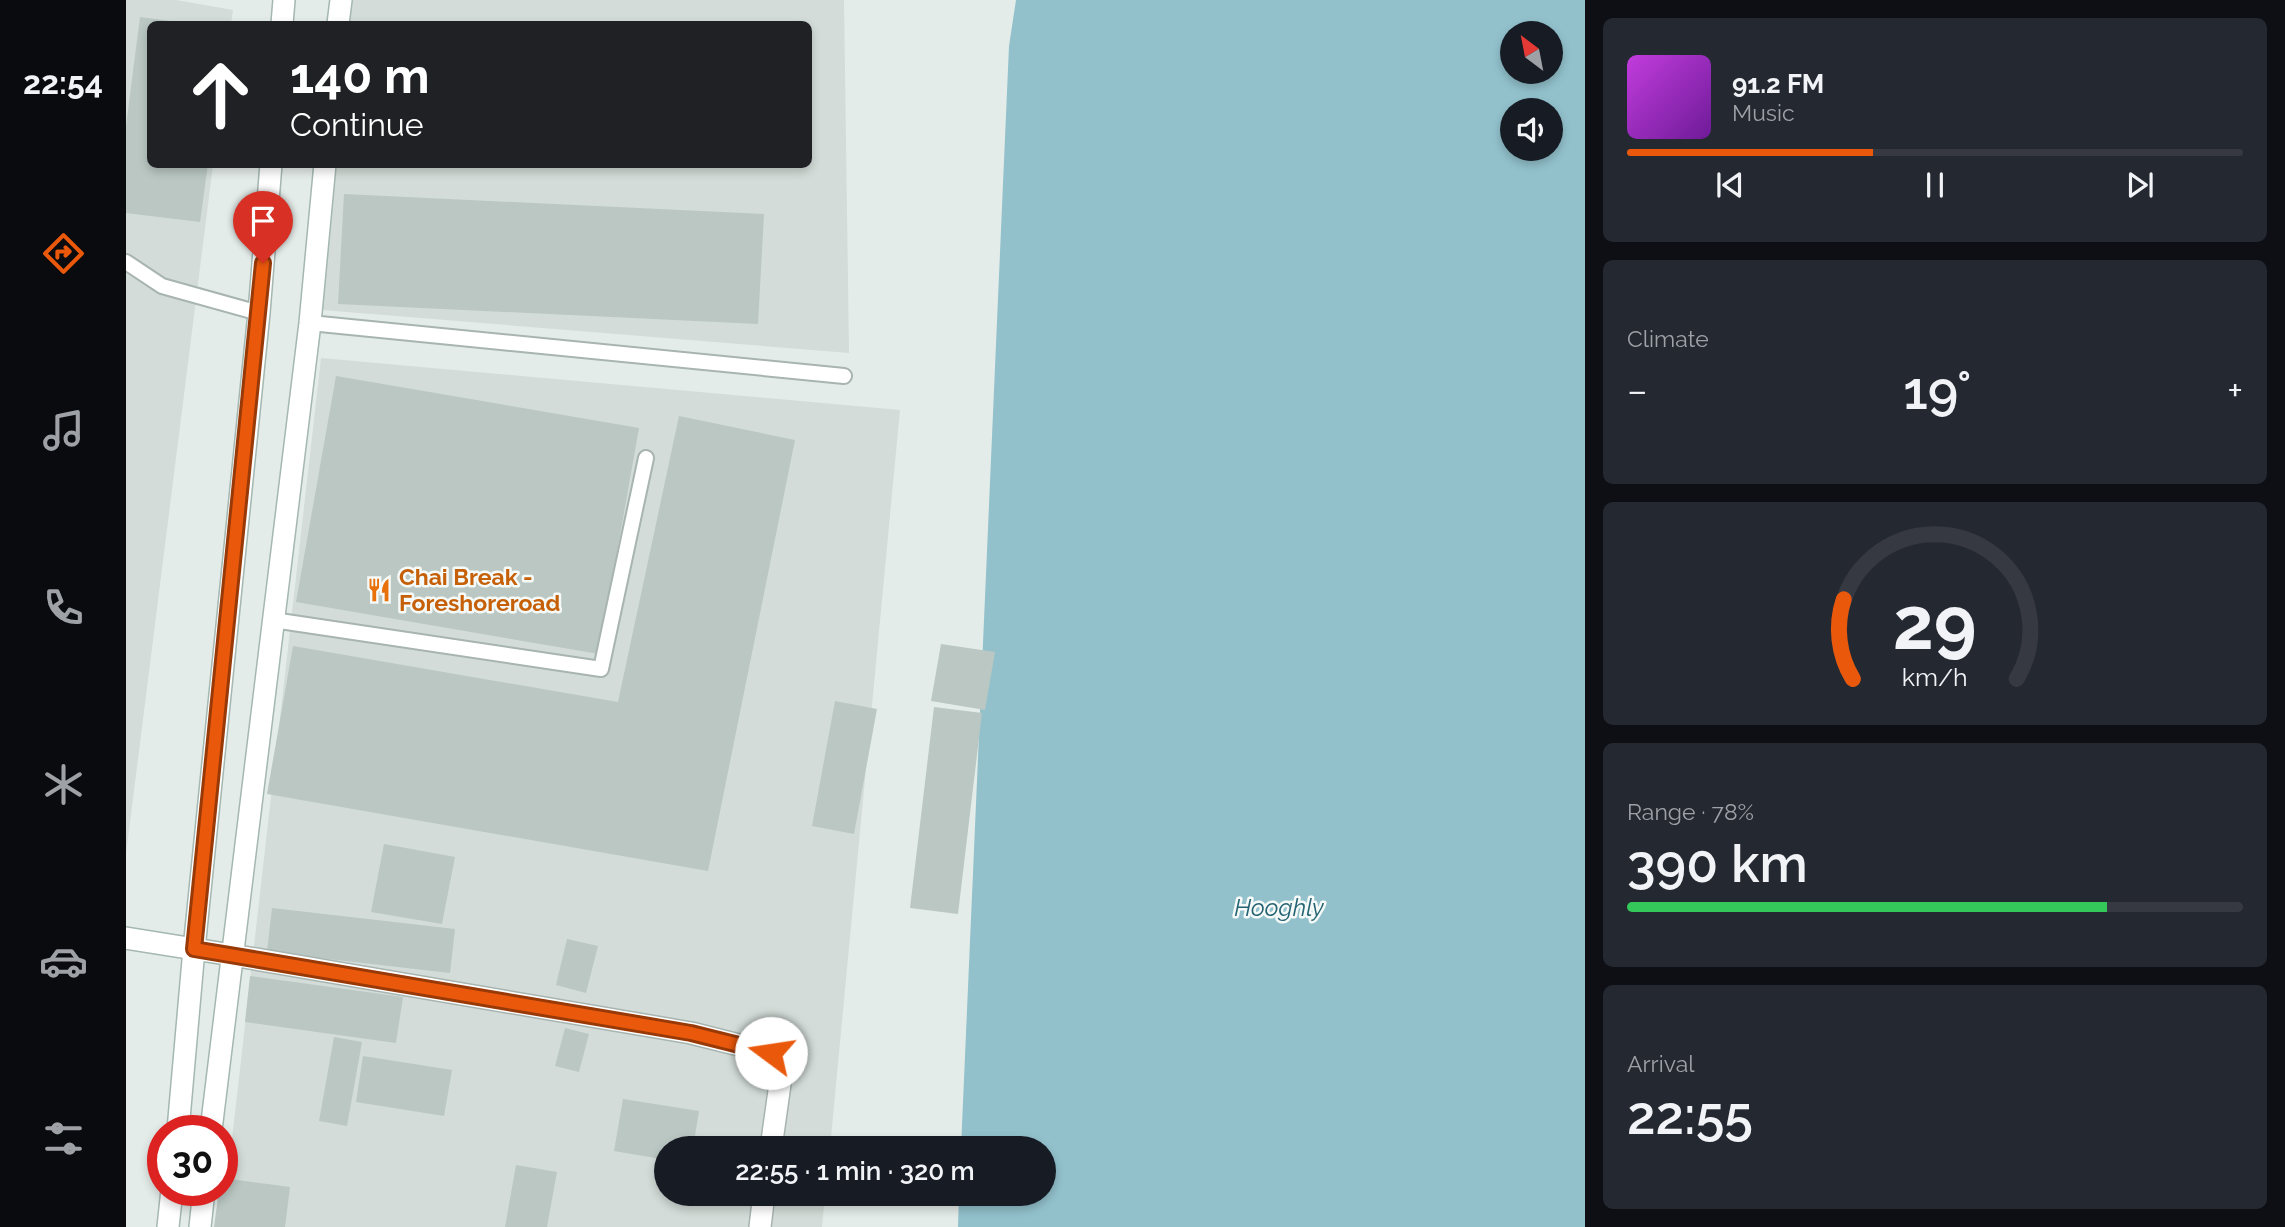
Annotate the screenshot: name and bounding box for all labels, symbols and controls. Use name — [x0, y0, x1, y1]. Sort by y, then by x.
north arrow — [1500, 21, 1563, 84]
map controls — [1500, 21, 1563, 161]
text: 140 m — [290, 47, 430, 104]
icon: ahead — [175, 49, 266, 140]
text: 22:54 — [23, 64, 103, 101]
text: 91.2 FM — [1732, 69, 1824, 99]
button: sound — [1500, 98, 1563, 161]
text: Music — [1732, 99, 1795, 126]
text: Continue — [290, 106, 424, 143]
icon: previous — [1711, 166, 1749, 204]
icon: pause — [1916, 166, 1954, 204]
icon: next — [2121, 166, 2159, 204]
pin — [233, 191, 293, 263]
icon: arrive — [244, 202, 282, 240]
icon: directions — [39, 229, 88, 278]
text: Climate — [1627, 325, 1709, 352]
text: 19° — [1903, 360, 1971, 421]
text: − — [1627, 368, 1647, 413]
text: + — [2227, 368, 2243, 413]
icon: music — [39, 406, 88, 455]
place label: Chai Break - Foreshoreroad — [399, 563, 560, 616]
restaurant icon: Chai Break - Foreshoreroad — [365, 576, 393, 604]
text: 29 — [1893, 582, 1977, 667]
icon: phone — [39, 583, 88, 632]
text: km/h — [1902, 662, 1968, 692]
icon: climate — [39, 760, 88, 809]
text: Range · 78% — [1627, 798, 1754, 825]
text: 390 km — [1627, 833, 1808, 894]
water label: Hooghly — [1234, 893, 1325, 922]
icon: car — [39, 937, 88, 986]
position arrow — [734, 1016, 808, 1090]
text: Arrival — [1627, 1050, 1694, 1077]
text: 22:55 — [1627, 1085, 1753, 1146]
icon: filters — [39, 1114, 88, 1163]
speed limit sign: 30 — [147, 1115, 238, 1206]
text: 22:55 · 1 min · 320 m — [735, 1156, 975, 1186]

